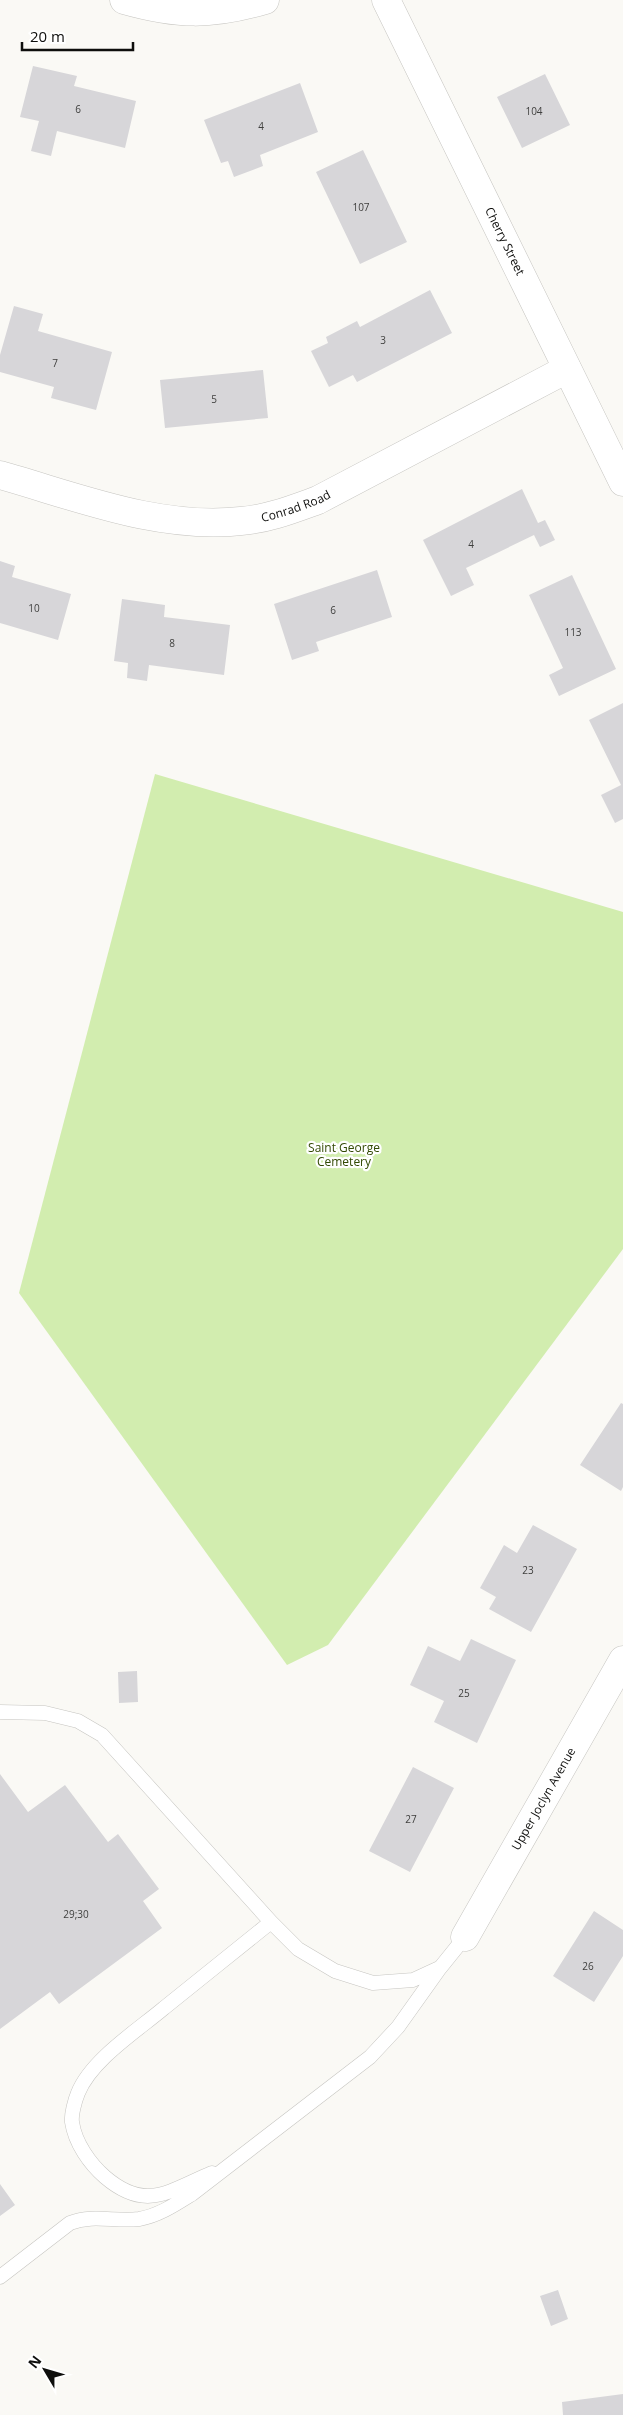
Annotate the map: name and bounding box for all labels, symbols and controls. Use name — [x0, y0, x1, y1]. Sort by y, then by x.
scale bar — [22, 20, 134, 52]
text: 20 m — [30, 26, 65, 46]
house number: 6 — [75, 102, 81, 116]
house number: 104 — [525, 104, 543, 118]
house number: 4 — [258, 119, 264, 133]
house number: 107 — [352, 200, 370, 214]
street label: Cherry Street — [481, 204, 529, 278]
house number: 3 — [380, 333, 386, 347]
house number: 7 — [52, 356, 58, 370]
house number: 5 — [211, 392, 217, 406]
street label: Conrad Road — [259, 486, 333, 526]
house number: 4 — [468, 537, 474, 551]
house number: 10 — [28, 601, 40, 615]
house number: 6 — [330, 603, 336, 617]
house number: 113 — [564, 625, 582, 639]
house number: 8 — [169, 636, 175, 650]
park label: Saint George Cemetery — [308, 1139, 380, 1170]
house number: 23 — [522, 1563, 534, 1577]
house number: 25 — [458, 1686, 470, 1700]
street label: Upper Joclyn Avenue — [507, 1744, 580, 1853]
house number: 27 — [405, 1812, 417, 1826]
house number: 29;30 — [63, 1907, 89, 1921]
house number: 26 — [582, 1959, 594, 1973]
north arrow — [20, 2345, 70, 2395]
text: N — [23, 2351, 45, 2372]

